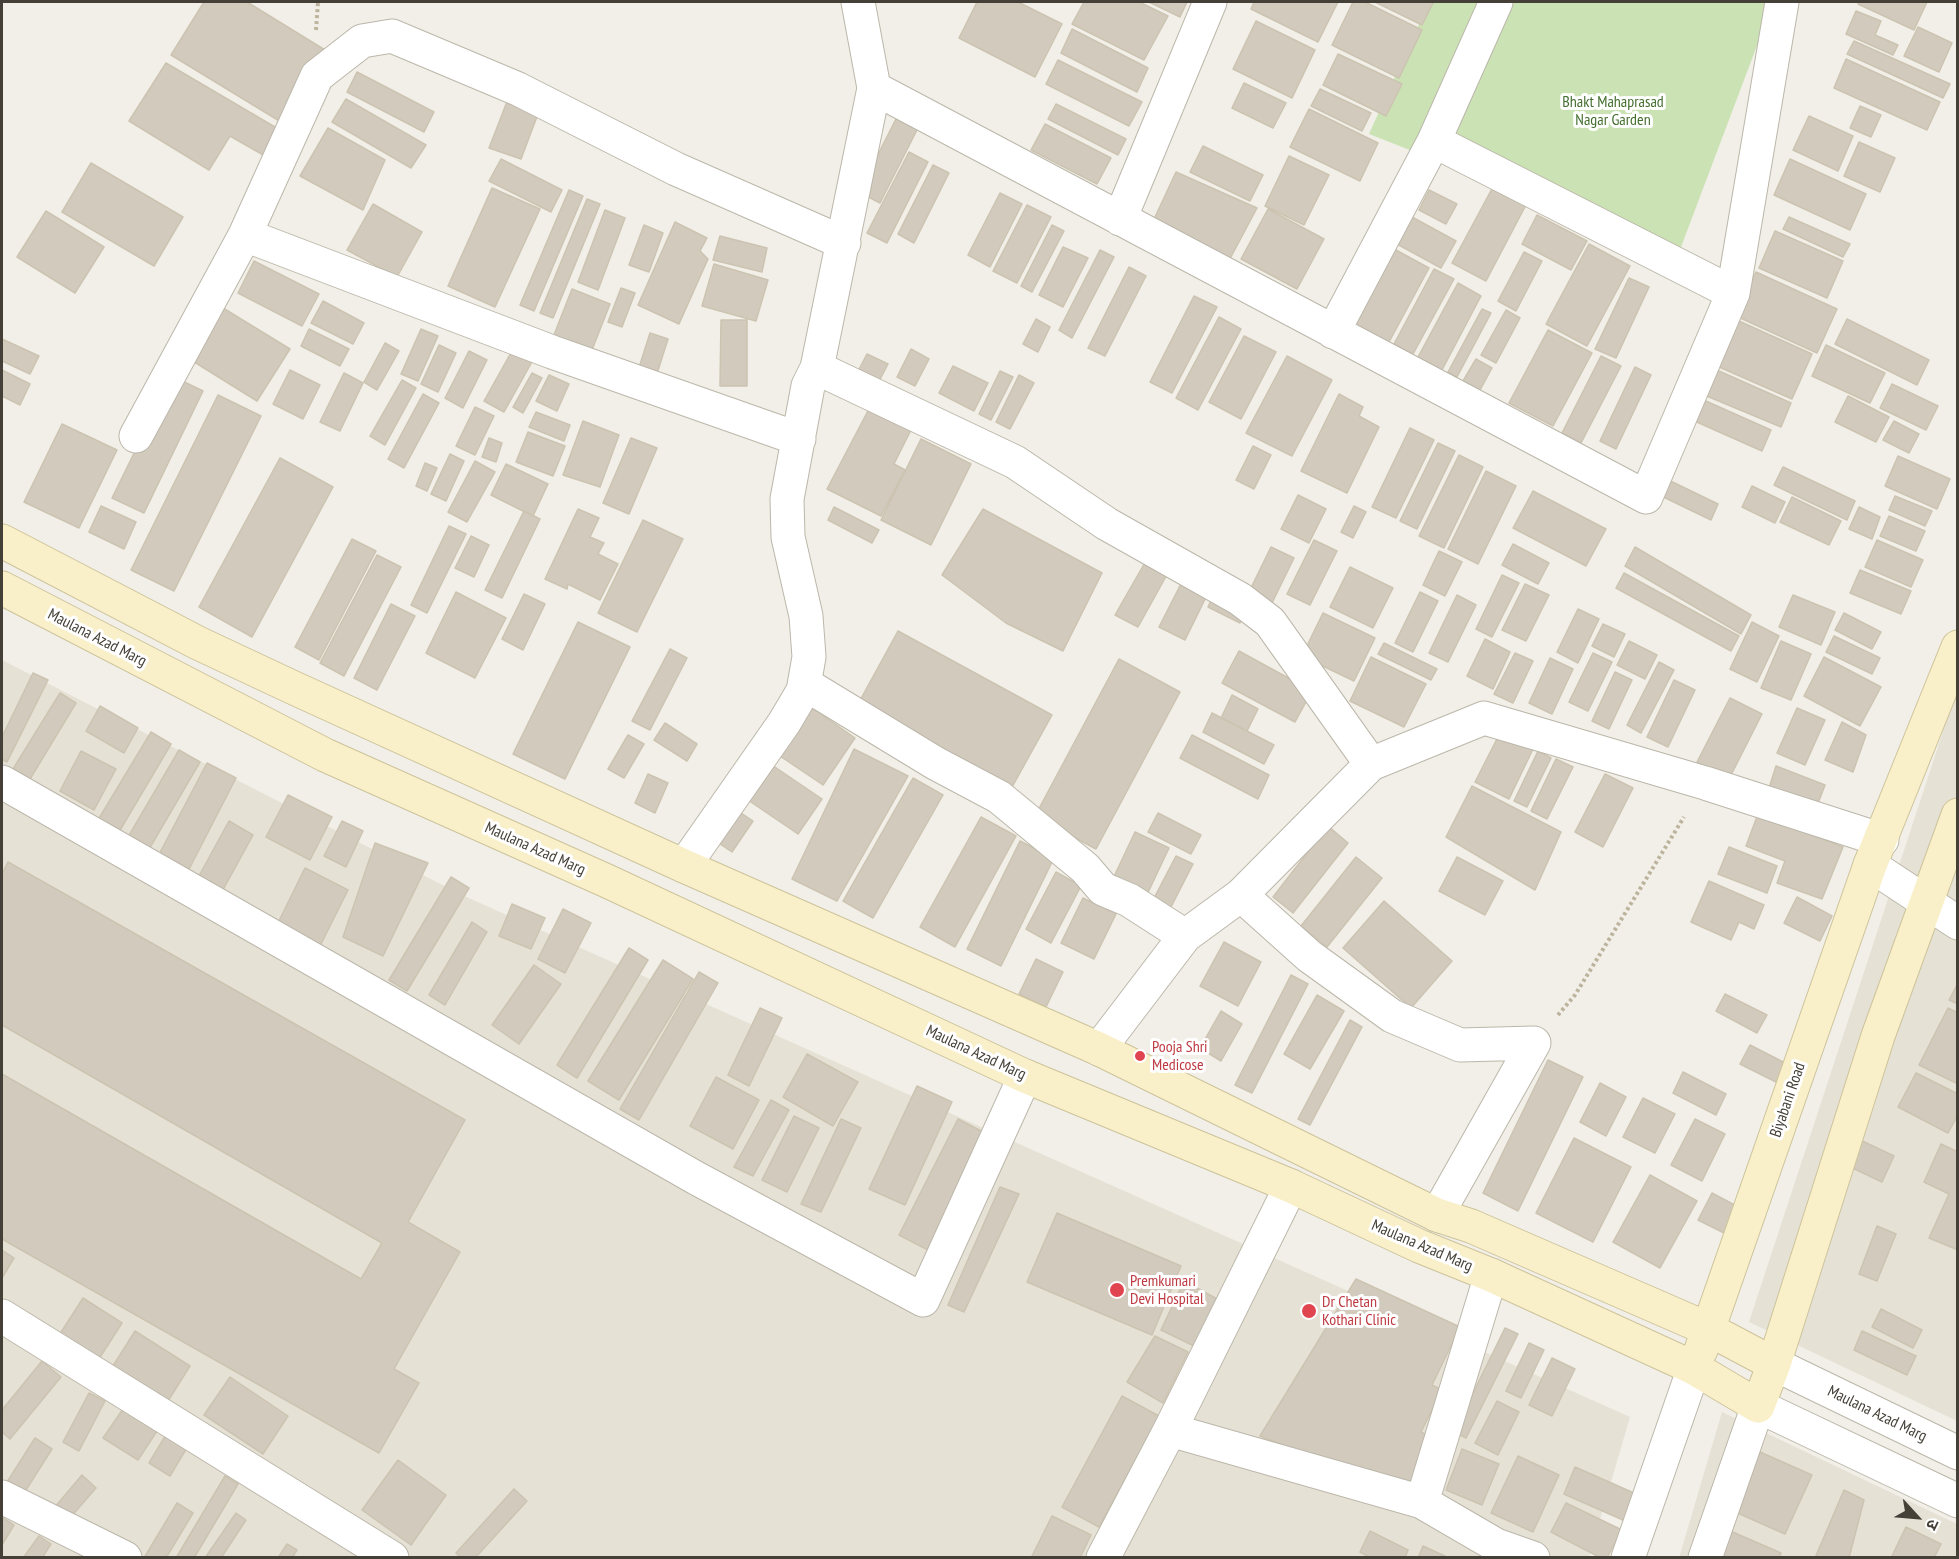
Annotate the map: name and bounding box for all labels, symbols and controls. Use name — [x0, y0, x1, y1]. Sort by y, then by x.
park label: Bhakt Mahaprasad Nagar Garden — [1562, 92, 1664, 130]
street label: Maulana Azad Marg — [44, 605, 150, 671]
street label: Maulana Azad Marg — [482, 818, 588, 880]
street label: Maulana Azad Marg — [923, 1021, 1029, 1085]
place label: Pooja Shri Medicose — [1152, 1037, 1208, 1075]
marker: Pooja Shri Medicose — [1133, 1049, 1147, 1063]
street label: Biyabani Road — [1766, 1060, 1810, 1140]
street label: Maulana Azad Marg — [1368, 1216, 1476, 1276]
place label: Premkumari Devi Hospital — [1130, 1271, 1204, 1309]
marker: Premkumari Devi Hospital — [1108, 1281, 1126, 1299]
place label: Dr Chetan Kothari Clinic — [1322, 1292, 1396, 1330]
marker: Dr Chetan Kothari Clinic — [1300, 1302, 1318, 1320]
street label: Maulana Azad Marg — [1824, 1382, 1930, 1446]
north arrow — [1887, 1487, 1947, 1547]
text: उ — [1922, 1516, 1944, 1533]

